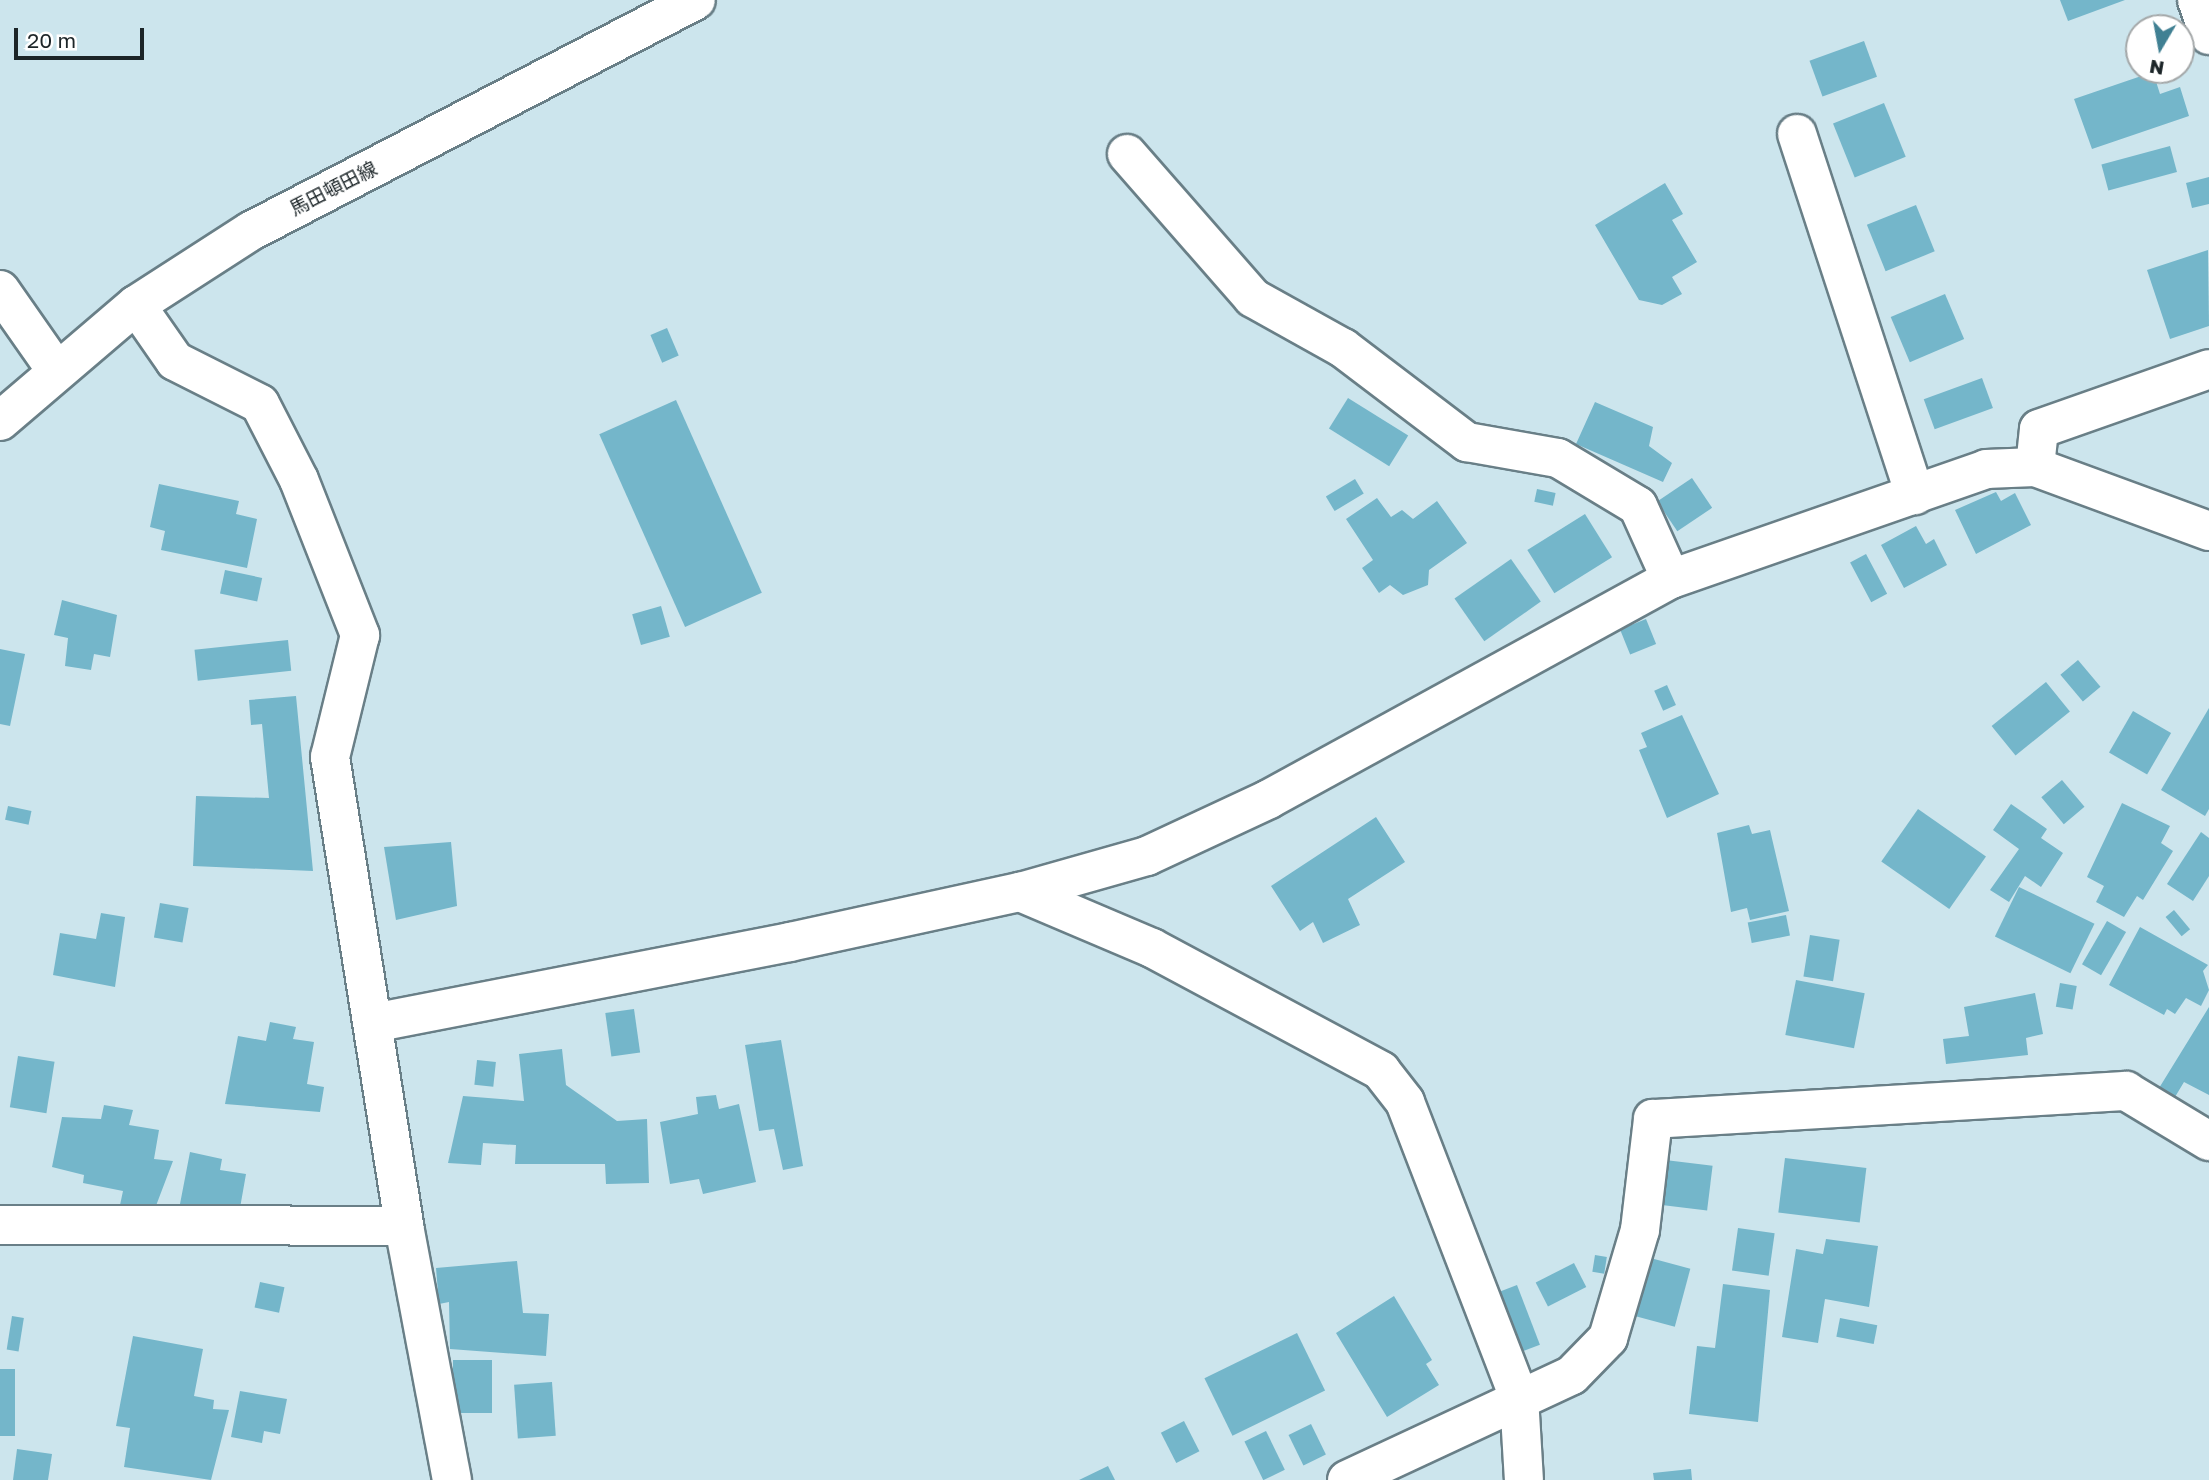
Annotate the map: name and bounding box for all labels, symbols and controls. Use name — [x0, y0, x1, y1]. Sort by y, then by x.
scale bar — [18, 14, 147, 58]
north arrow — [2125, 14, 2195, 84]
text: 20 m — [27, 27, 76, 53]
text: N — [2148, 56, 2166, 81]
street label: 馬田頓田線 — [286, 156, 380, 220]

